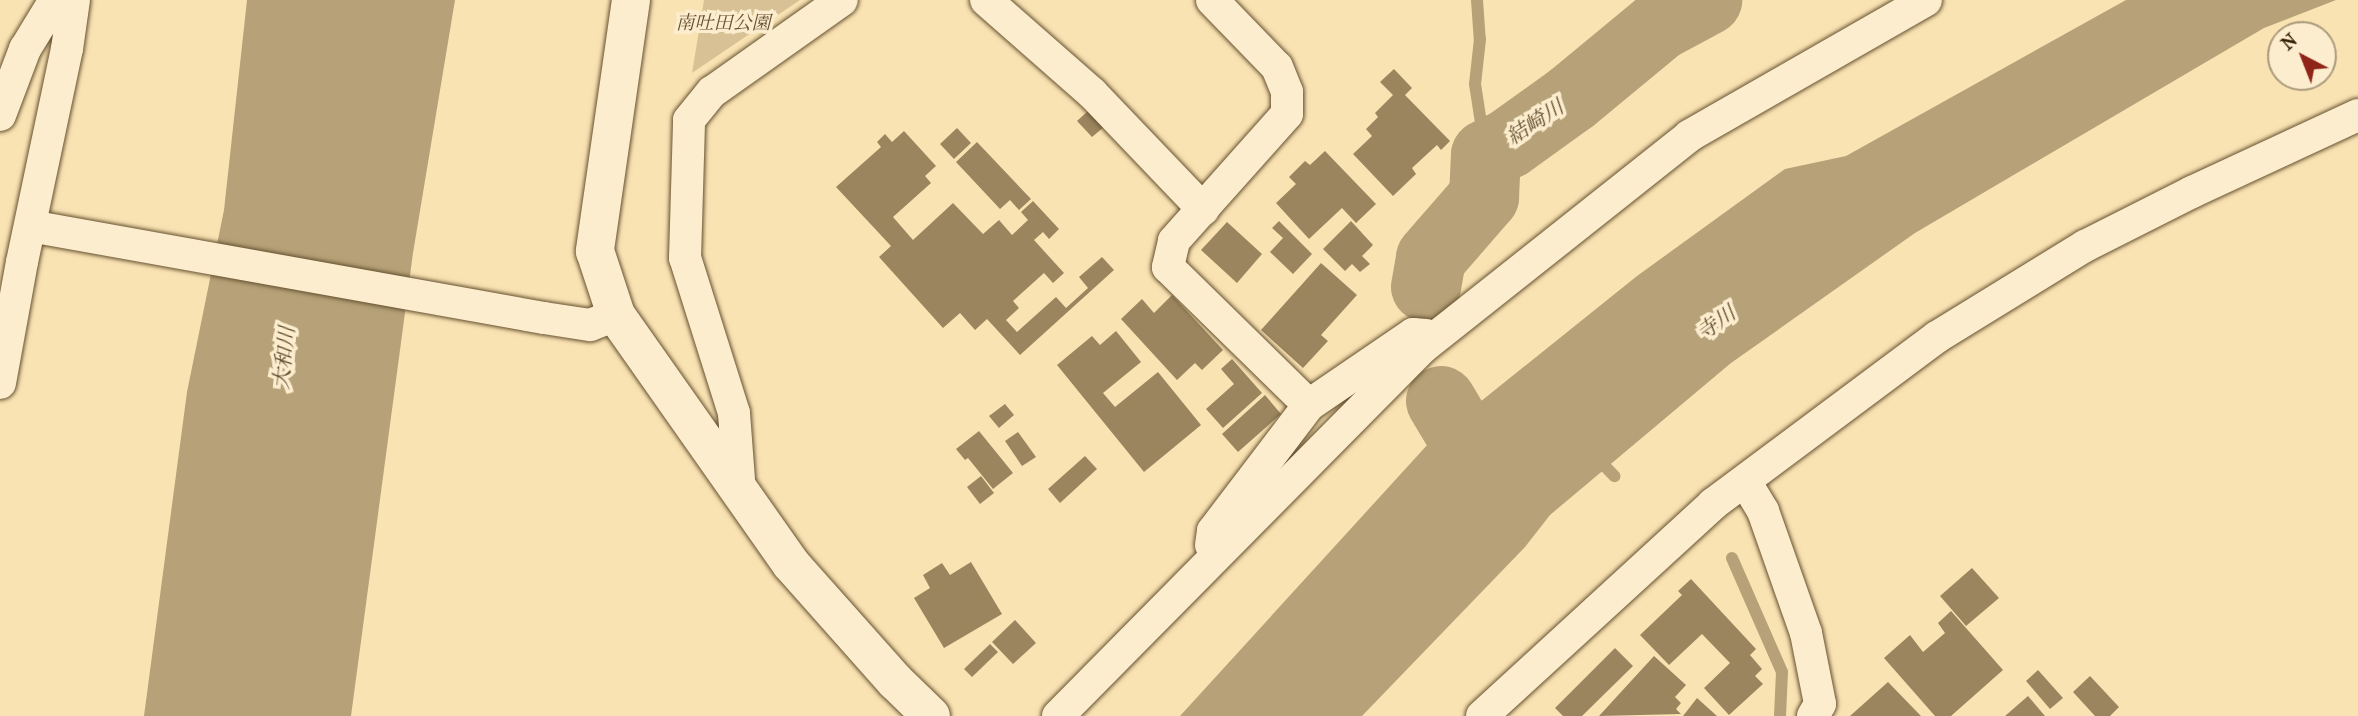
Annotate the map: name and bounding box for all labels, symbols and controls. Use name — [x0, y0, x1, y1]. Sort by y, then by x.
park label: 南吐田公園 — [676, 13, 770, 35]
north arrow — [2267, 21, 2337, 91]
text: N — [2277, 29, 2302, 55]
water label: 結崎川 — [1502, 94, 1568, 150]
water label: 寺川 — [1692, 300, 1740, 346]
water label: 大和川 — [268, 325, 300, 391]

